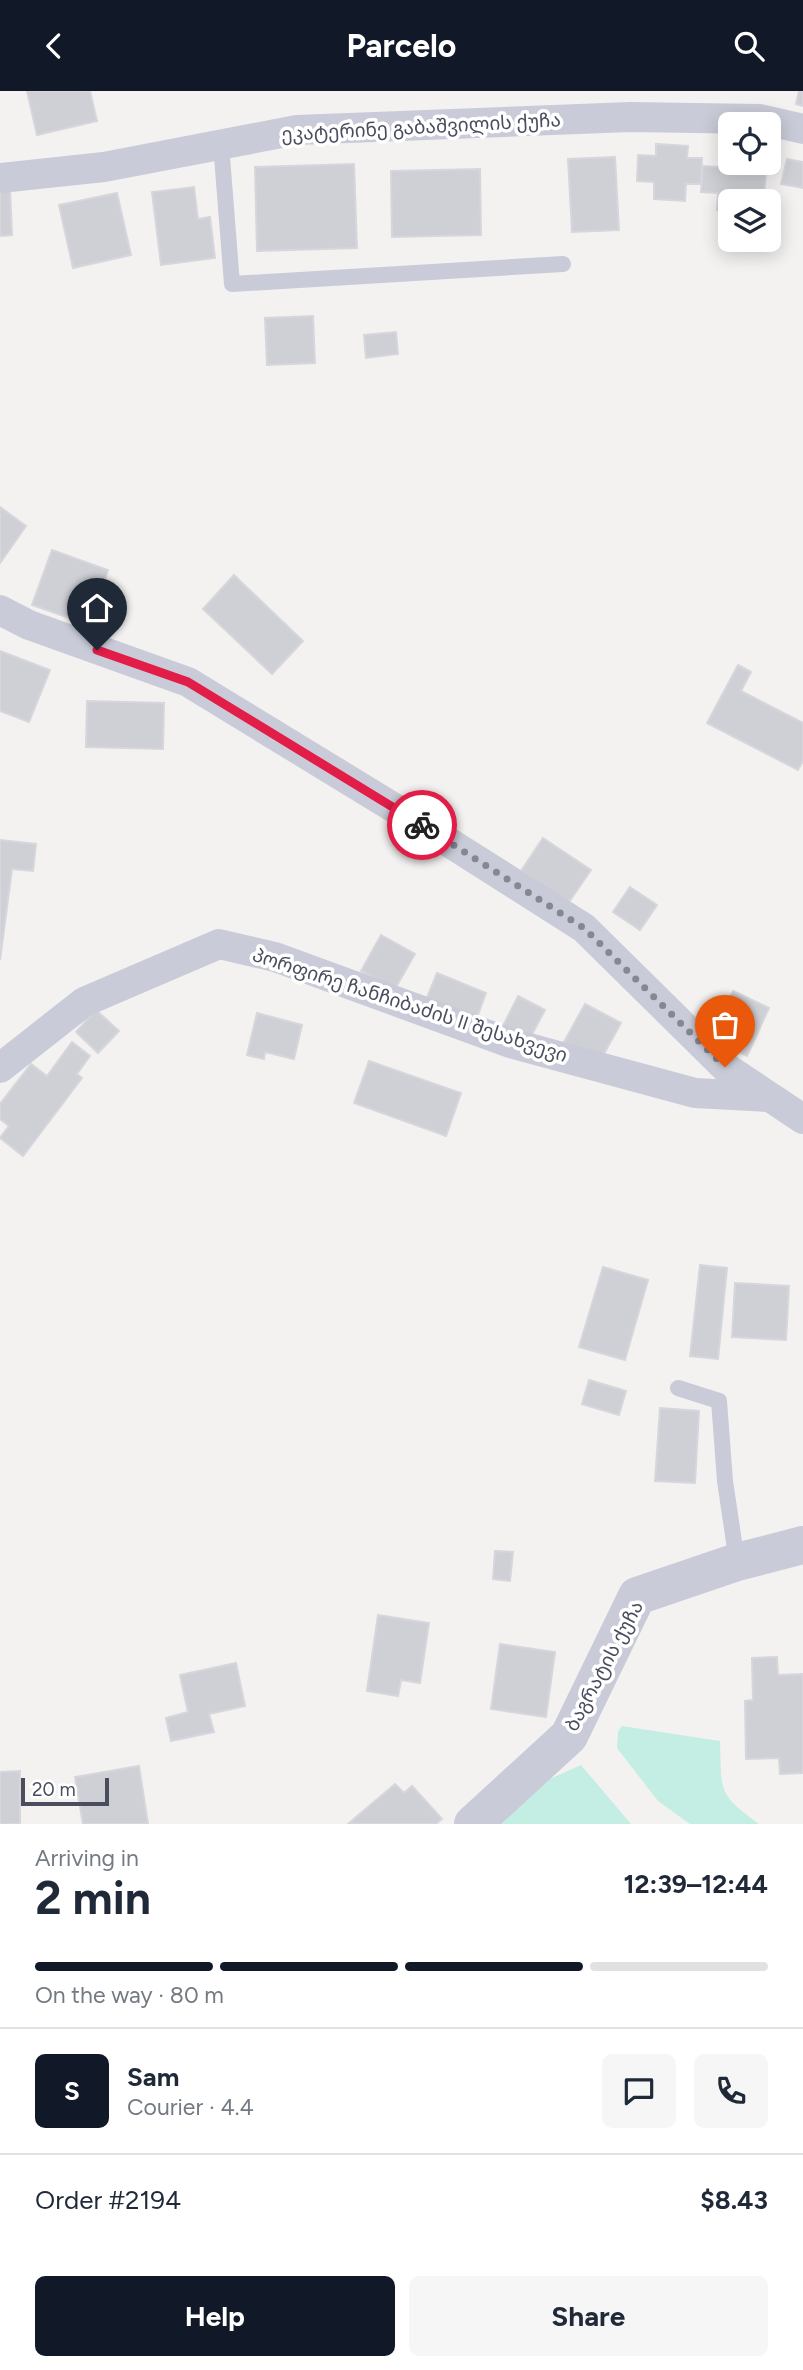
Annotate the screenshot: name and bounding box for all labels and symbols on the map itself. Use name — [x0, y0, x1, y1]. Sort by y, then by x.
street label: ეკატერინე გაბაშვილის ქუჩა — [281, 108, 561, 147]
pin — [67, 578, 127, 650]
courier — [387, 790, 457, 860]
street label: პორფირე ჩანჩიბაძის II შესახვევი — [250, 943, 570, 1067]
pin — [695, 995, 755, 1067]
street label: ბაგრატის ქუჩა — [560, 1597, 648, 1735]
scale bar — [21, 1775, 108, 1807]

